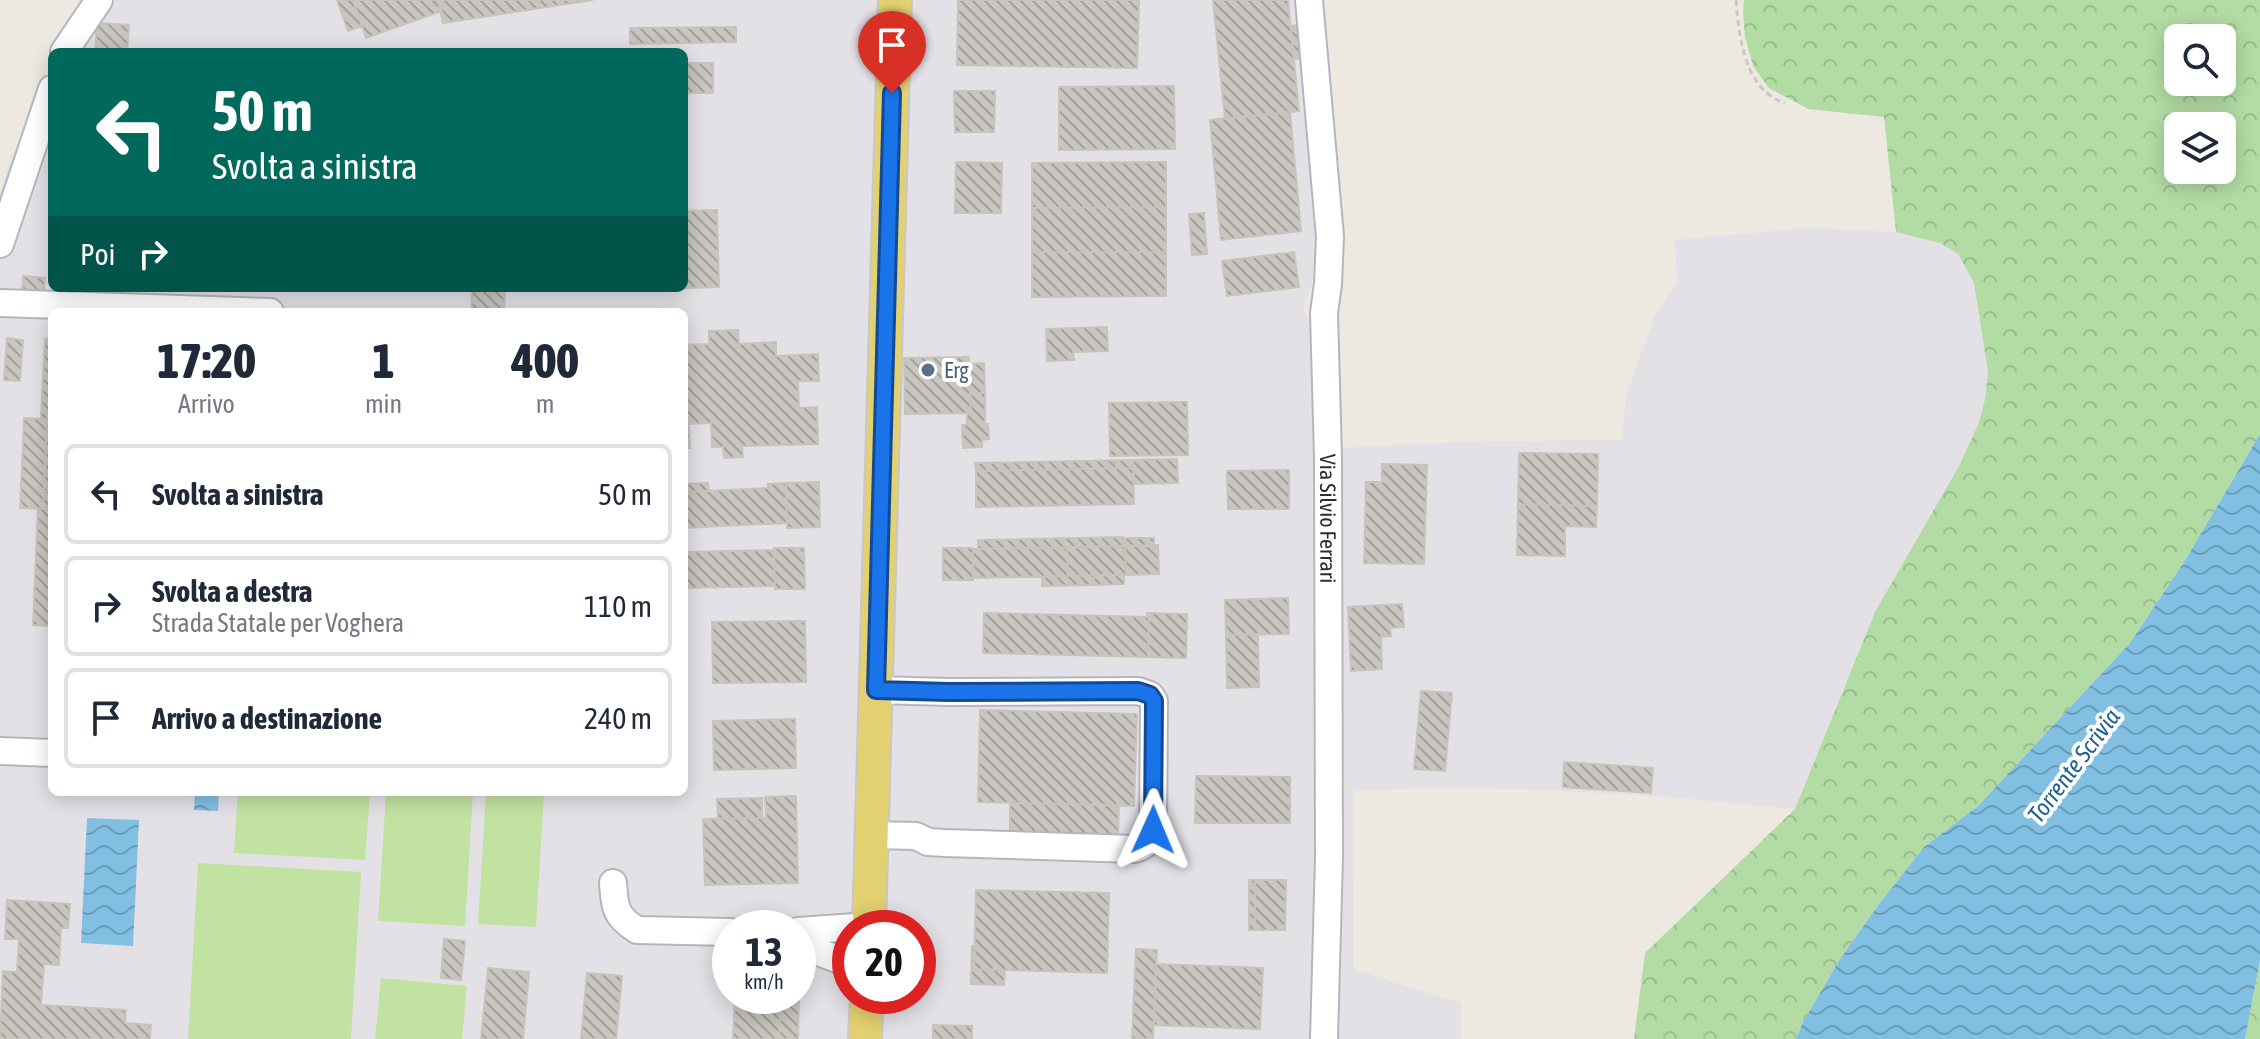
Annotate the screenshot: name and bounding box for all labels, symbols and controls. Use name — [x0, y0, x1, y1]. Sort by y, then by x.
pin — [858, 11, 926, 93]
icon: arrive — [870, 23, 914, 67]
map controls — [2164, 24, 2236, 184]
button: search — [2164, 24, 2236, 96]
text: 50 m — [212, 79, 313, 143]
icon: left — [80, 80, 184, 184]
button: layers — [2164, 112, 2236, 184]
text: Svolta a sinistra — [212, 145, 418, 187]
icon: right — [131, 232, 175, 276]
text: Poi — [80, 237, 115, 271]
text: 17:20 — [157, 333, 256, 388]
text: 1 — [372, 333, 395, 388]
text: 400 — [511, 333, 579, 388]
place label: Erg — [944, 357, 969, 383]
marker: Erg — [919, 361, 937, 379]
text: Arrivo — [178, 389, 235, 419]
text: min — [365, 389, 402, 419]
text: m — [536, 389, 554, 419]
street label: Via Silvio Ferrari — [1315, 454, 1341, 583]
icon: left — [84, 472, 128, 516]
text: Svolta a sinistra — [152, 477, 324, 511]
text: 50 m — [598, 477, 652, 511]
text: Svolta a destra — [152, 574, 312, 608]
icon: right — [84, 584, 128, 628]
text: 110 m — [584, 589, 652, 623]
text: Strada Statale per Voghera — [152, 608, 404, 638]
icon: arrive — [84, 696, 128, 740]
text: Arrivo a destinazione — [152, 701, 382, 735]
text: 240 m — [584, 701, 652, 735]
water label: Torrente Scrivia — [2022, 704, 2125, 828]
position arrow — [1111, 788, 1195, 872]
speed limit sign: 20 — [832, 910, 936, 1014]
text: 13 — [745, 929, 783, 974]
text: km/h — [744, 970, 784, 993]

